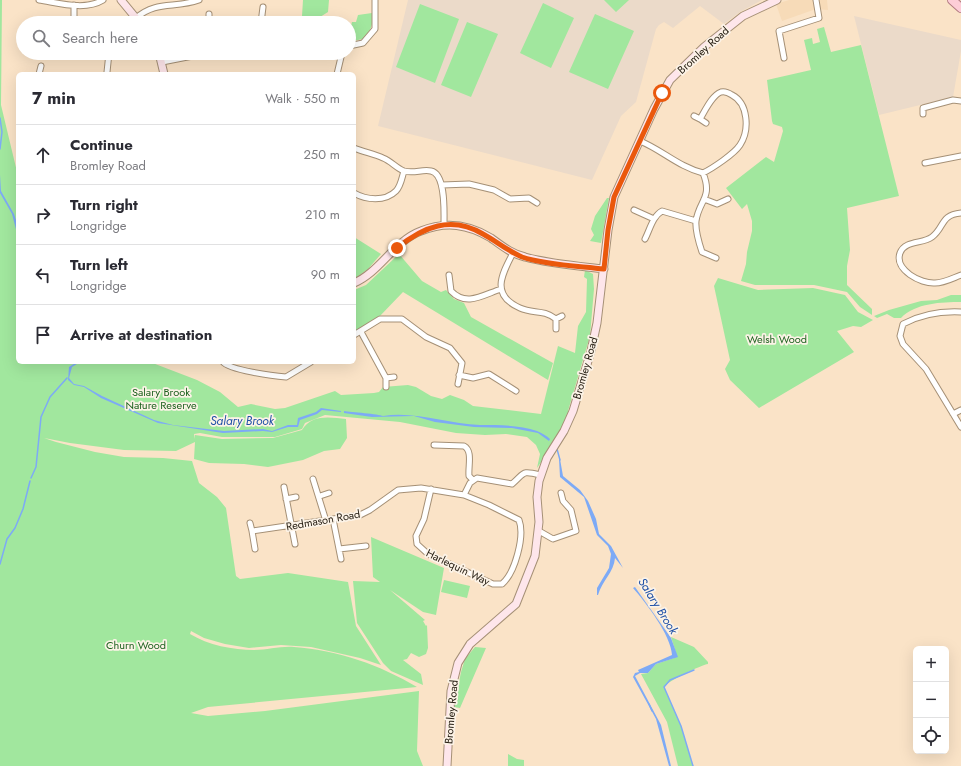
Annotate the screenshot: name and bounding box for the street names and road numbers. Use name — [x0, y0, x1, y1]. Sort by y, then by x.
street label: Bromley Road — [674, 23, 732, 77]
street label: Bromley Road — [568, 335, 602, 401]
street label: Redmason Road — [285, 506, 361, 534]
street label: Harlequin Way — [423, 545, 493, 589]
street label: Bromley Road — [440, 679, 462, 745]

